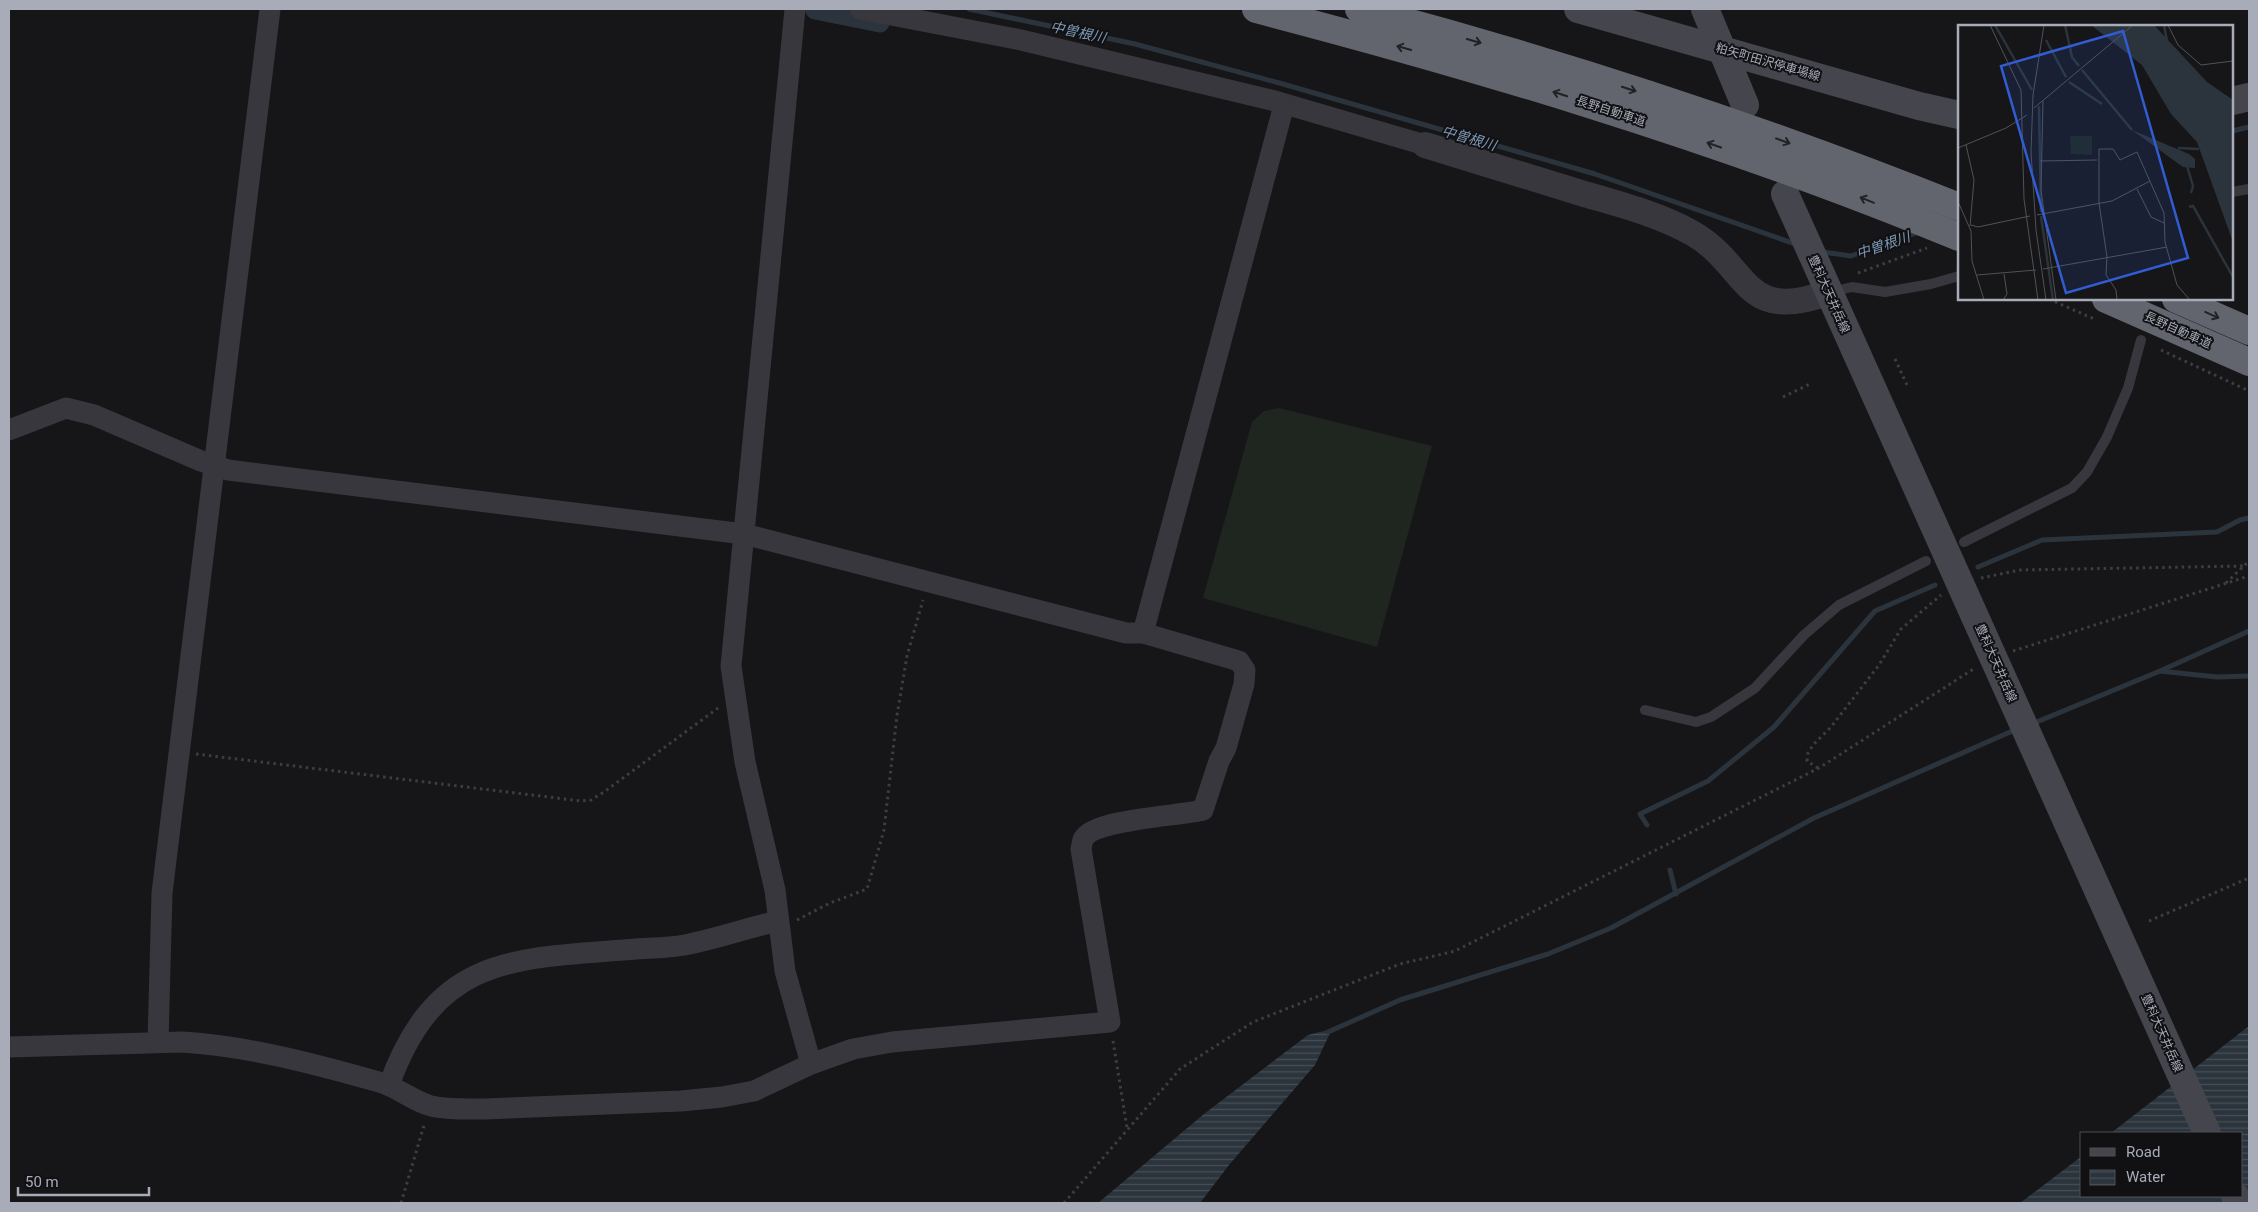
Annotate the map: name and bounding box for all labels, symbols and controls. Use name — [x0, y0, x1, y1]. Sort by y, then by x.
water label: 中曽根川 — [1049, 18, 1109, 46]
inset map — [1958, 25, 2233, 300]
one-way arrow — [1465, 37, 1481, 46]
street label: 粕矢町田沢停車場線 — [1714, 40, 1822, 84]
one-way arrow — [1396, 43, 1412, 53]
one-way arrow — [1621, 84, 1637, 94]
one-way arrow — [1552, 89, 1568, 99]
street label: 長野自動車道 — [1575, 93, 1647, 129]
water label: 中曽根川 — [1440, 123, 1500, 154]
one-way arrow — [1775, 137, 1790, 146]
one-way arrow — [1706, 139, 1722, 149]
one-way arrow — [1860, 195, 1875, 204]
water label: 中曽根川 — [1854, 228, 1914, 262]
street label: 豊科大天井岳線 — [1806, 253, 1852, 335]
street label: 長野自動車道 — [2142, 309, 2214, 351]
one-way arrow — [2204, 311, 2219, 321]
street label: 豊科大天井岳線 — [1973, 622, 2019, 704]
street label: 豊科大天井岳線 — [2139, 992, 2185, 1074]
legend — [2080, 1132, 2243, 1197]
text: Road — [2126, 1143, 2160, 1161]
scale bar — [18, 1164, 149, 1196]
text: Water — [2126, 1168, 2165, 1186]
text: 50 m — [25, 1173, 59, 1191]

